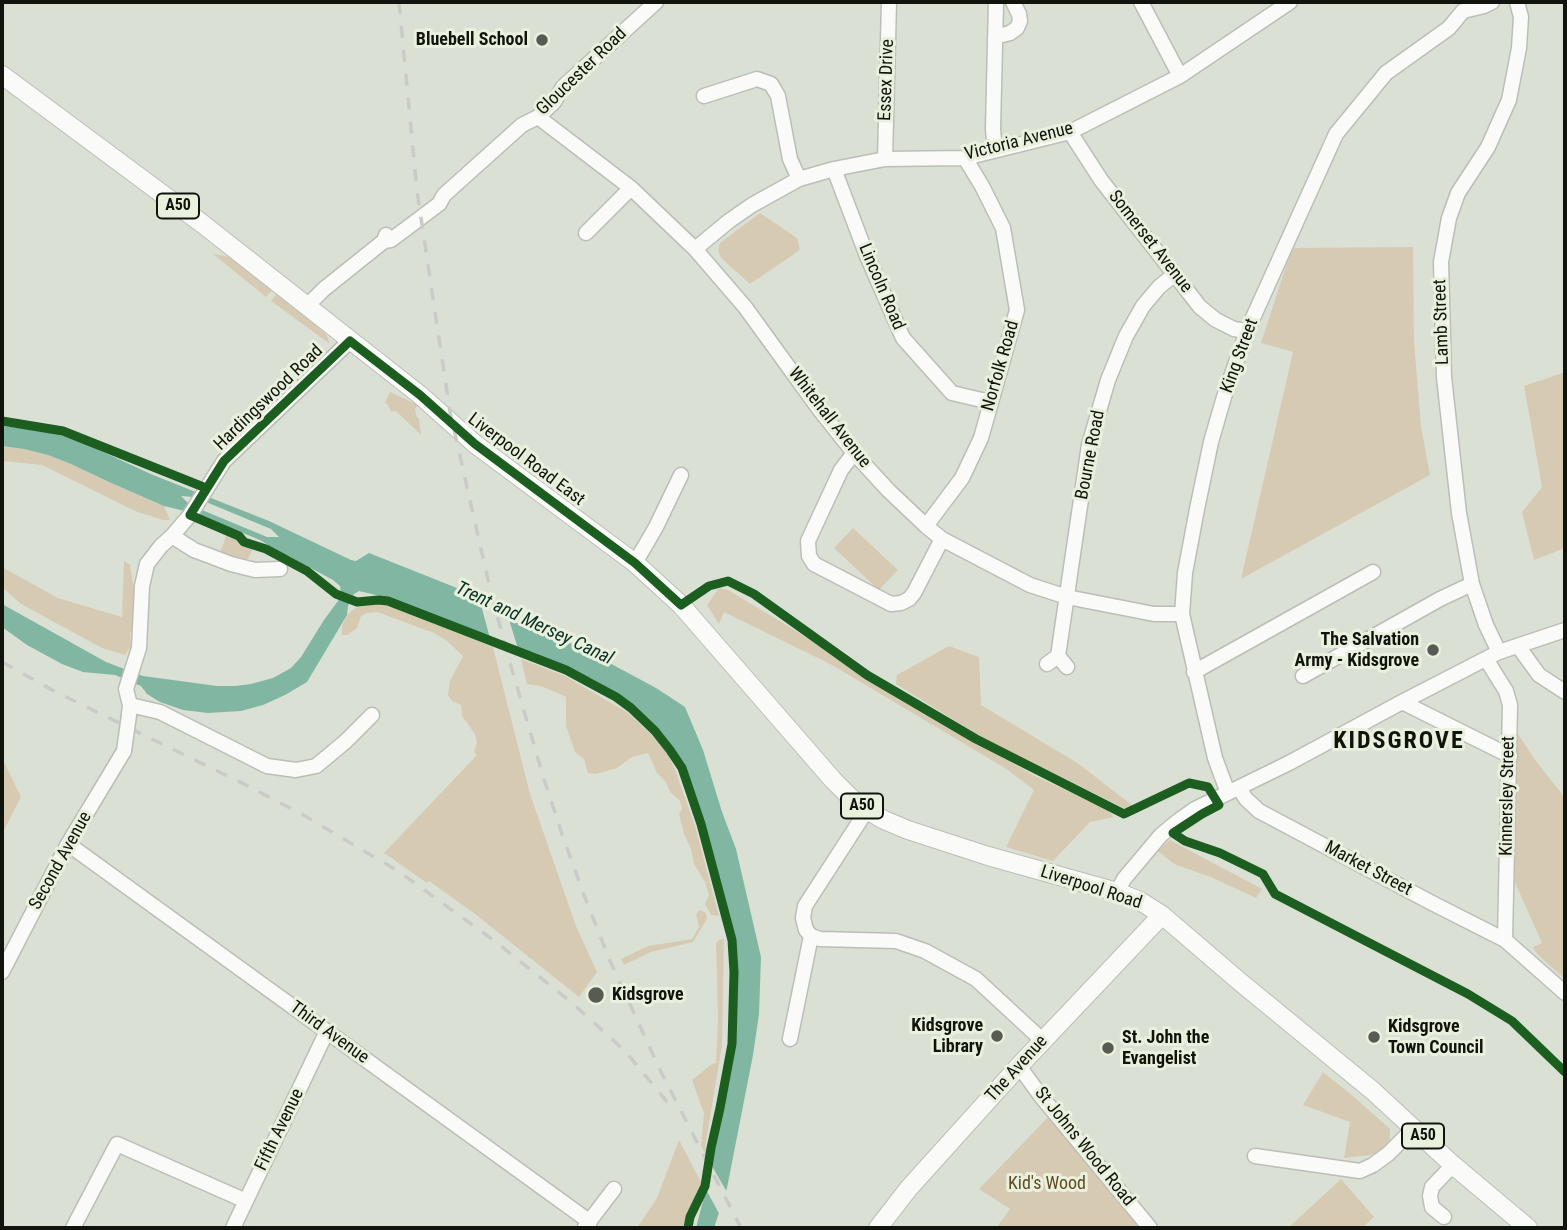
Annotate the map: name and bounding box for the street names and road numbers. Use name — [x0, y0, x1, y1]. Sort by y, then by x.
street label: Gloucester Road — [532, 24, 632, 120]
street label: Essex Drive — [875, 39, 899, 121]
street label: Victoria Avenue — [963, 118, 1075, 166]
street label: Somerset Avenue — [1103, 187, 1197, 297]
road number: A50 — [157, 194, 199, 218]
street label: Lincoln Road — [853, 240, 909, 334]
street label: Lamb Street — [1430, 279, 1454, 365]
street label: King Street — [1217, 316, 1263, 396]
street label: Norfolk Road — [978, 318, 1024, 414]
street label: Hardingswood Road — [210, 341, 328, 455]
street label: Whitehall Avenue — [783, 363, 875, 473]
street label: Liverpool Road East — [463, 409, 589, 511]
street label: Bourne Road — [1072, 409, 1110, 501]
street label: Kinnersley Street — [1496, 736, 1520, 856]
road number: A50 — [841, 793, 883, 818]
street label: Second Avenue — [25, 808, 97, 914]
street label: Market Street — [1321, 837, 1415, 901]
street label: Liverpool Road — [1037, 861, 1145, 915]
street label: Third Avenue — [285, 997, 373, 1069]
street label: The Avenue — [981, 1031, 1053, 1107]
street label: St Johns Wood Road — [1029, 1083, 1139, 1211]
street label: Fifth Avenue — [251, 1086, 309, 1174]
road number: A50 — [1402, 1124, 1444, 1148]

